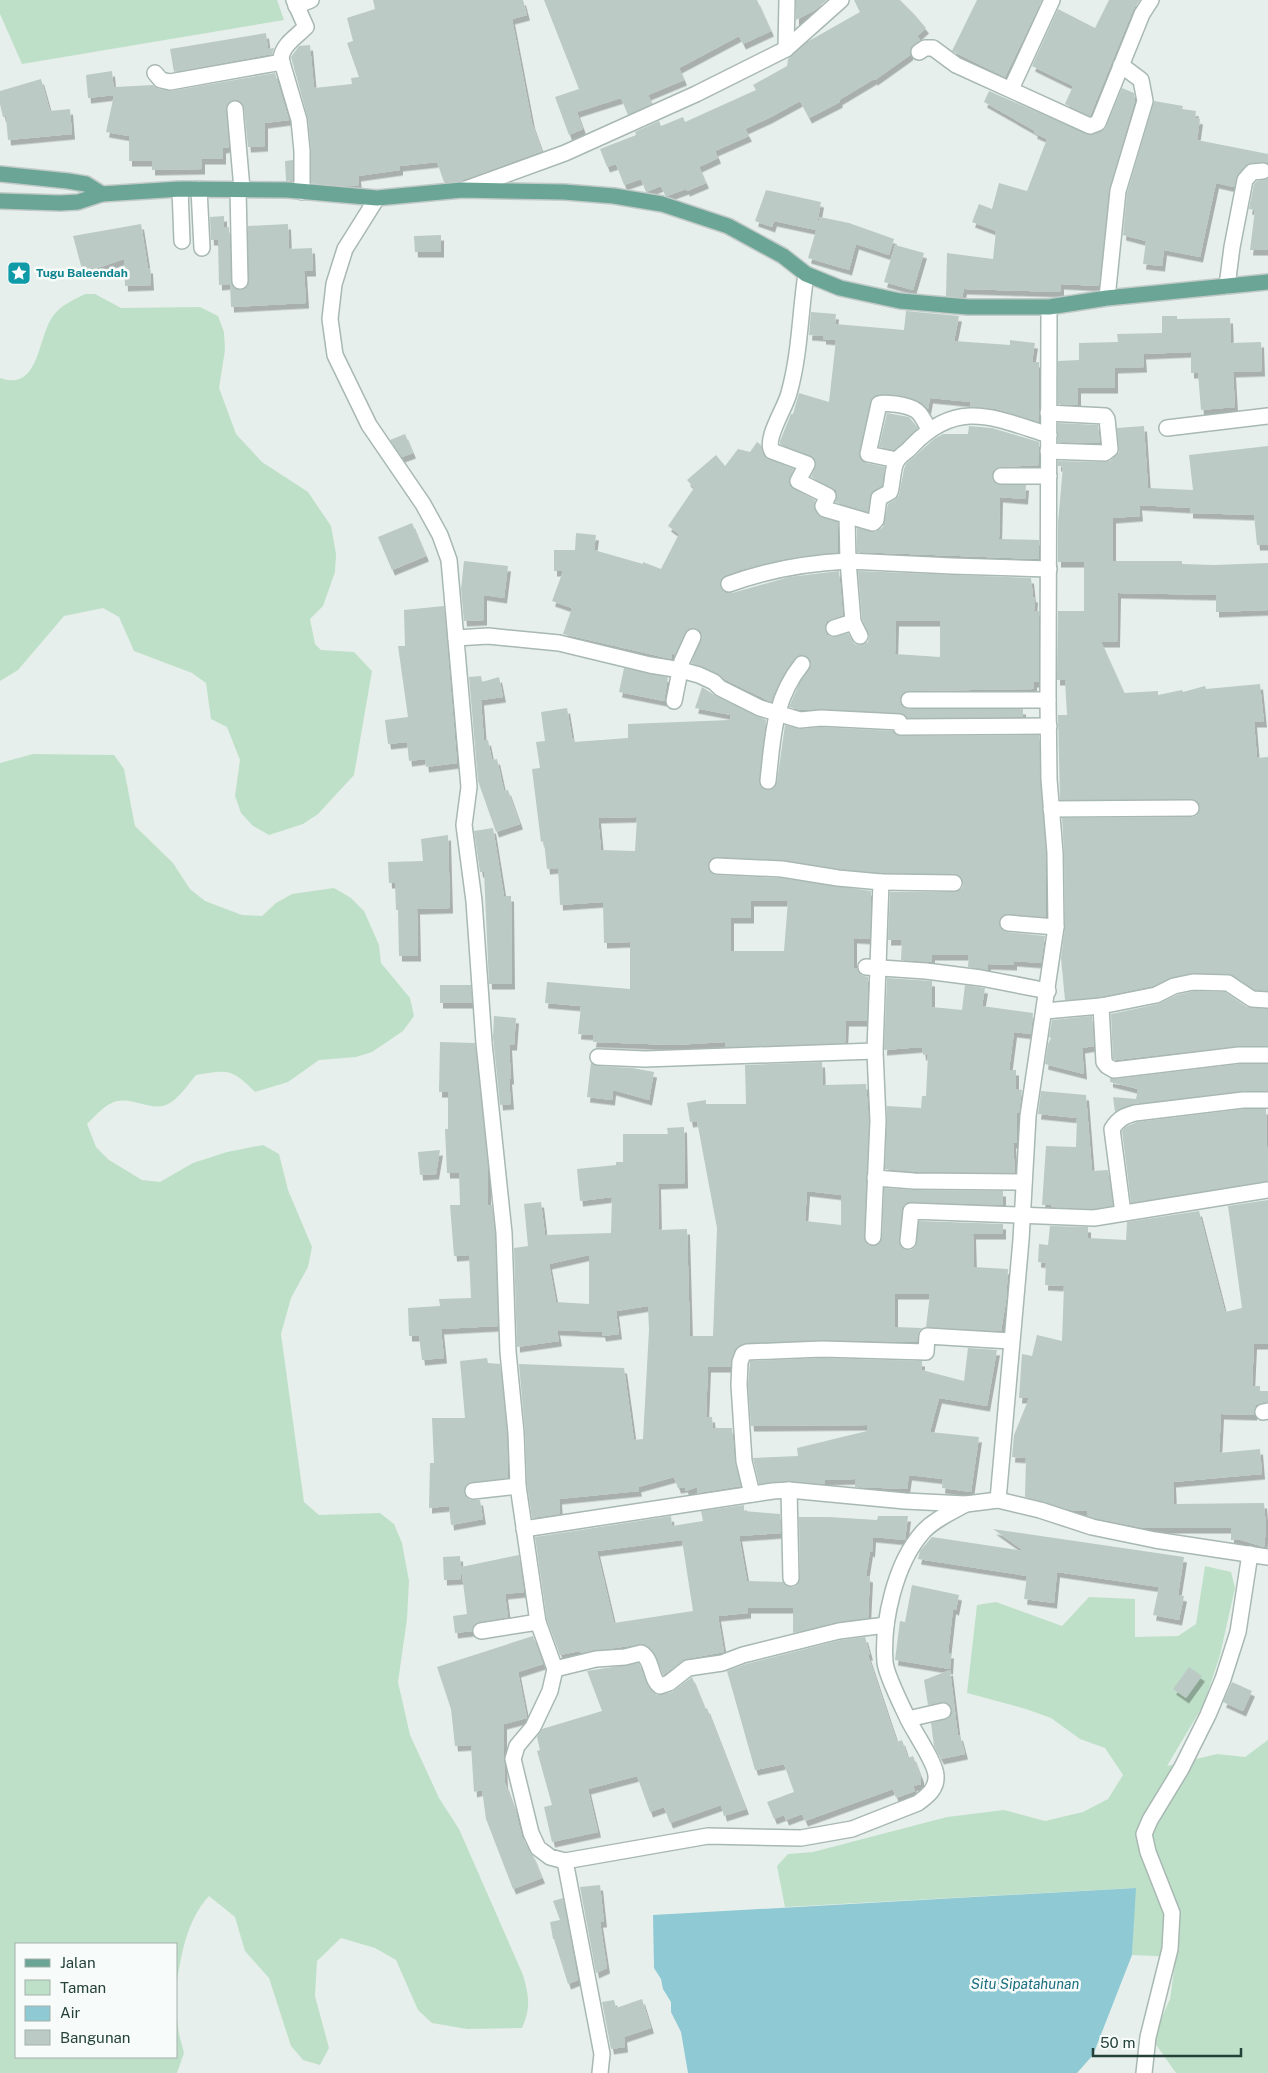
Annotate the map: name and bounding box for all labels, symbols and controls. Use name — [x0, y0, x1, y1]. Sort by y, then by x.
place icon: Tugu Baleendah — [6, 260, 32, 286]
place label: Tugu Baleendah — [36, 266, 128, 280]
legend — [15, 1943, 178, 2058]
text: Jalan — [60, 1954, 96, 1971]
water label: Situ Sipatahunan — [971, 1976, 1079, 1992]
text: Taman — [60, 1979, 106, 1996]
text: Air — [60, 2004, 80, 2021]
scale bar — [1093, 2026, 1240, 2058]
text: Bangunan — [60, 2029, 131, 2046]
text: 50 m — [1100, 2034, 1135, 2051]

